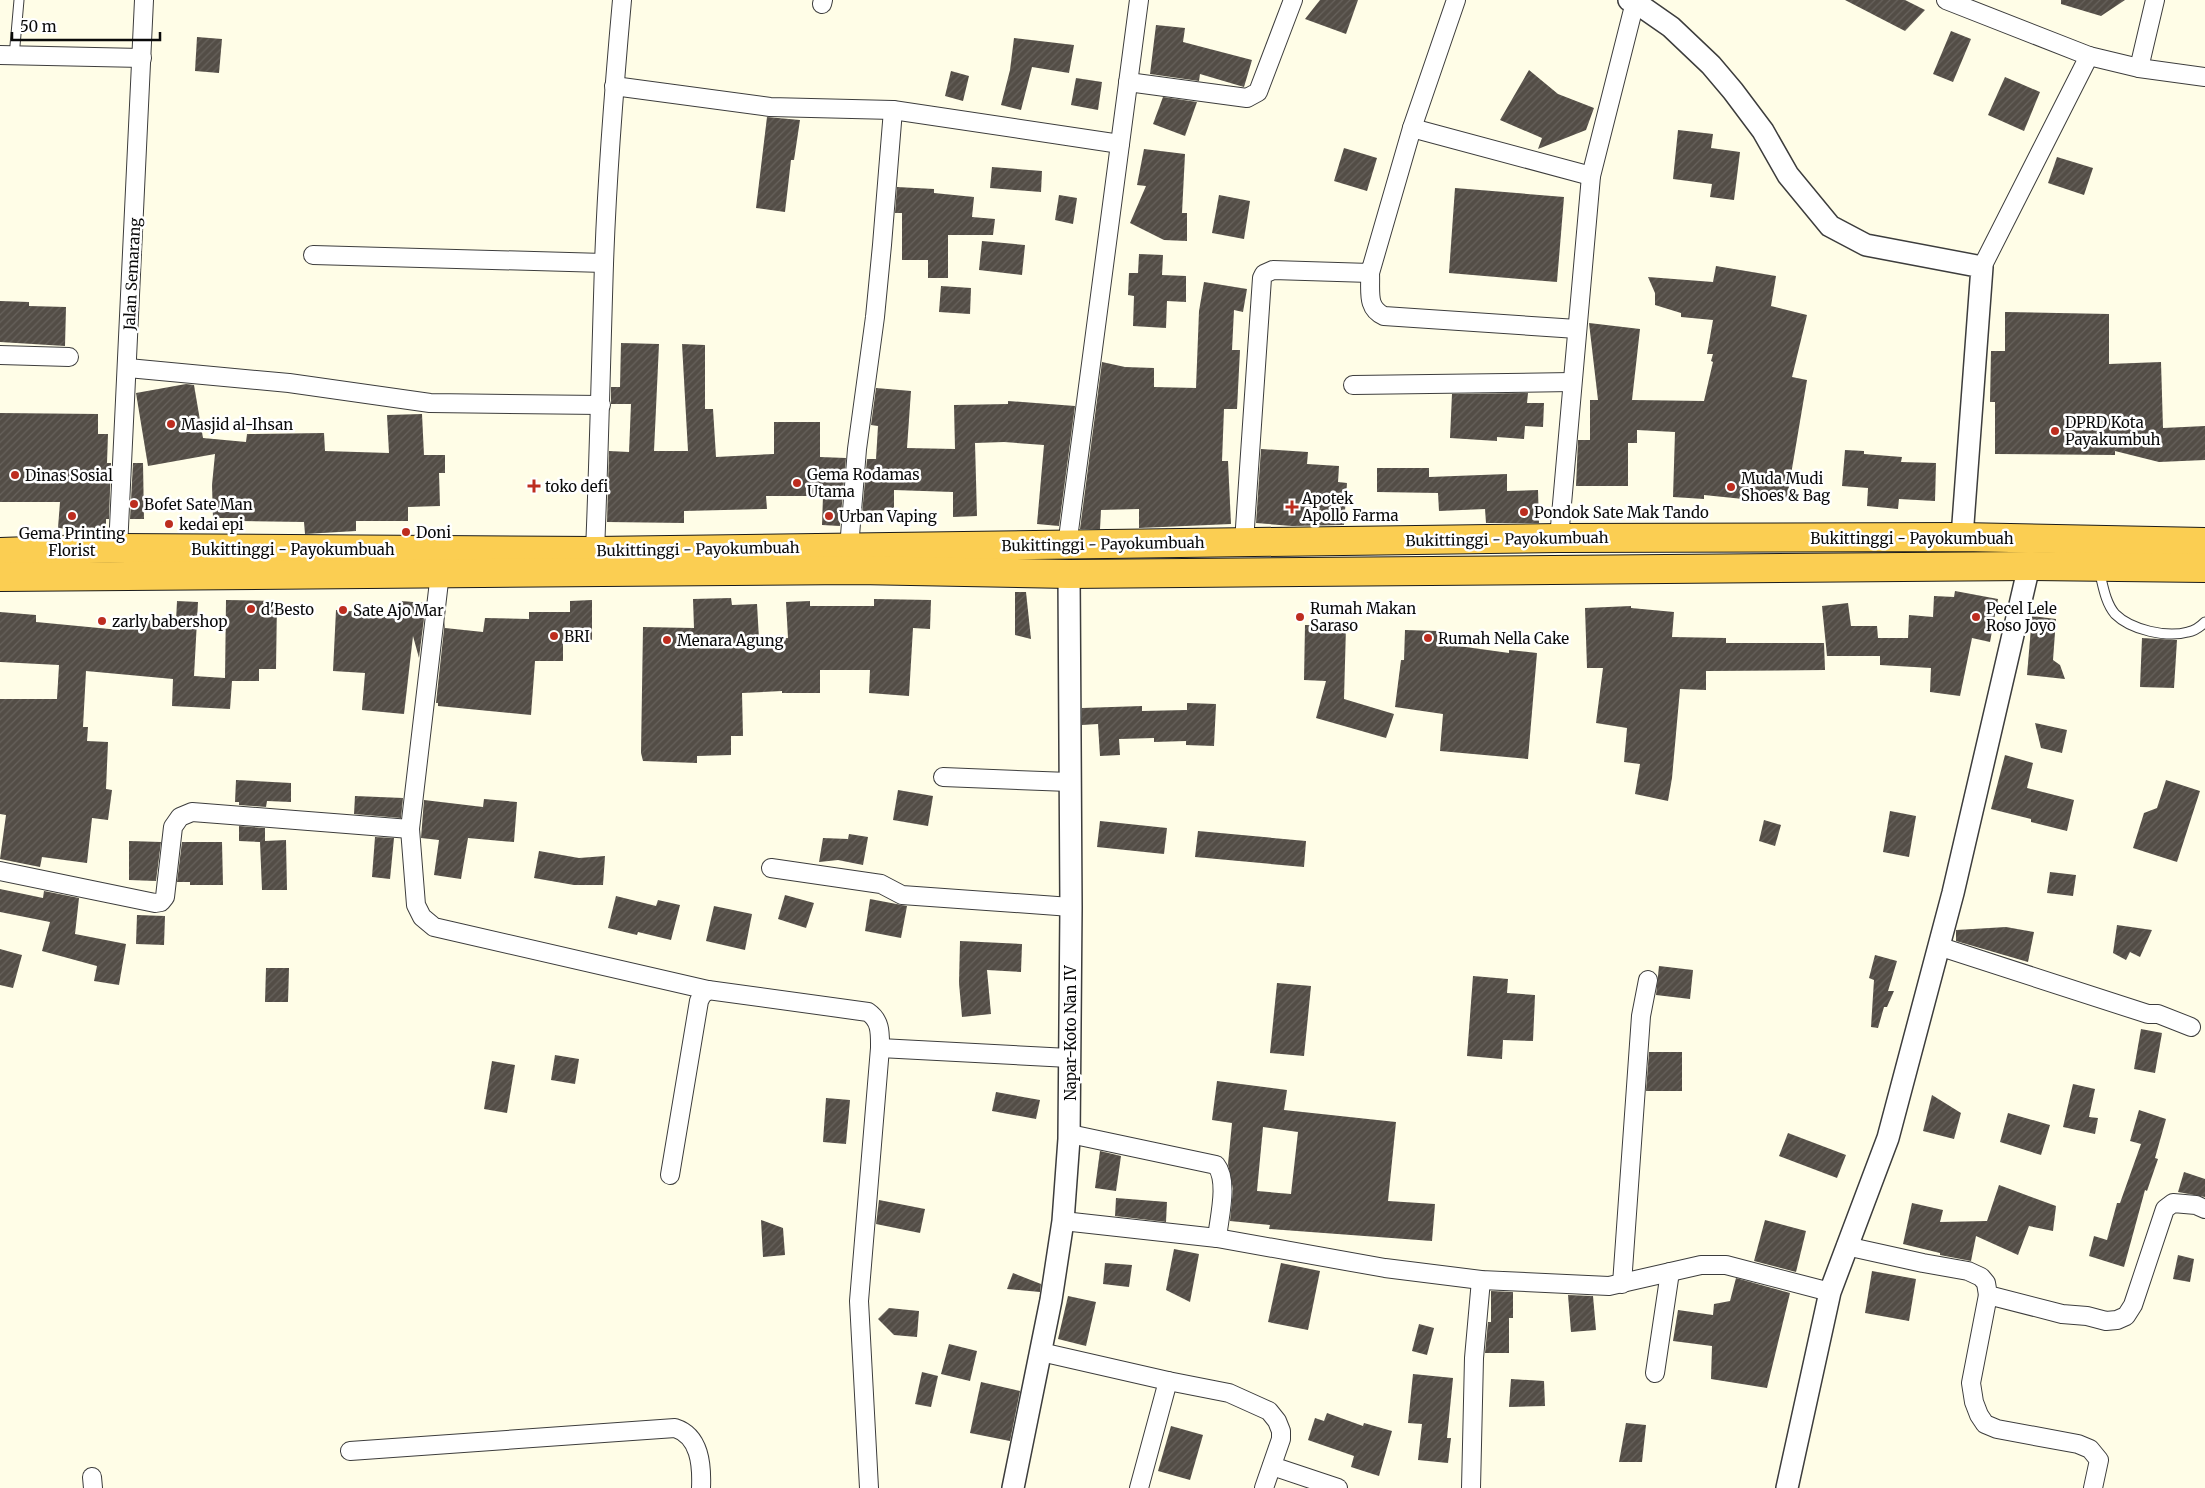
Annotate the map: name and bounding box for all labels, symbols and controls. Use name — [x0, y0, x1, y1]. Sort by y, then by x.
scale bar — [12, 10, 160, 42]
text: 50 m — [20, 17, 57, 36]
street label: Jalan Semarang — [120, 217, 144, 332]
place label: DPRD Kota Payakumbuh — [2065, 413, 2161, 449]
place label: Masjid al-Ihsan — [181, 415, 293, 434]
marker: Masjid al-Ihsan — [165, 418, 177, 430]
marker: DPRD Kota Payakumbuh — [2049, 425, 2061, 437]
place label: Gema Rodamas Utama — [807, 465, 920, 501]
place label: Dinas Sosial — [25, 466, 113, 485]
marker: Dinas Sosial — [9, 469, 21, 481]
place label: Muda Mudi Shoes & Bag — [1741, 469, 1830, 505]
place label: toko defi — [545, 477, 609, 496]
marker: Gema Rodamas Utama — [791, 477, 803, 489]
marker: toko defi — [527, 479, 541, 493]
marker: Muda Mudi Shoes & Bag — [1725, 481, 1737, 493]
place label: Apotek Apollo Farma — [1301, 489, 1398, 525]
place label: Bofet Sate Man — [144, 495, 253, 514]
marker: Bofet Sate Man — [128, 498, 140, 510]
marker: Apotek Apollo Farma — [1286, 501, 1298, 513]
place label: Pondok Sate Mak Tando — [1534, 503, 1709, 522]
marker: Pondok Sate Mak Tando — [1518, 506, 1530, 518]
place label: Urban Vaping — [839, 507, 937, 526]
marker: Gema Printing Florist — [66, 510, 78, 522]
marker: Urban Vaping — [823, 510, 835, 522]
place label: kedai epi — [179, 515, 244, 534]
marker: kedai epi — [163, 518, 175, 530]
place label: Doni — [416, 523, 451, 542]
place label: Gema Printing Florist — [19, 524, 125, 560]
marker: Doni — [400, 526, 412, 538]
street label: Bukittinggi - Payokumbuah — [1405, 528, 1609, 550]
street label: Bukittinggi - Payokumbuah — [1810, 529, 2014, 548]
street label: Bukittinggi - Payokumbuah — [1001, 533, 1205, 555]
street label: Bukittinggi - Payokumbuah — [596, 538, 800, 560]
street label: Bukittinggi - Payokumbuah — [191, 540, 395, 559]
place label: Rumah Makan Saraso — [1310, 599, 1416, 635]
place label: Pecel Lele Roso Joyo — [1986, 599, 2057, 635]
place label: d'Besto — [261, 600, 314, 619]
place label: Sate Ajo Mar — [353, 601, 444, 620]
marker: d'Besto — [245, 603, 257, 615]
marker: Sate Ajo Mar — [337, 604, 349, 616]
marker: Rumah Makan Saraso — [1294, 611, 1306, 623]
marker: Pecel Lele Roso Joyo — [1970, 611, 1982, 623]
place label: zarly babershop — [112, 612, 227, 631]
marker: zarly babershop — [96, 615, 108, 627]
place label: BRI — [564, 627, 590, 646]
place label: Rumah Nella Cake — [1438, 629, 1569, 648]
marker: BRI — [548, 630, 560, 642]
place label: Menara Agung — [677, 631, 784, 650]
marker: Rumah Nella Cake — [1422, 632, 1434, 644]
marker: Menara Agung — [661, 634, 673, 646]
street label: Napar-Koto Nan IV — [1061, 964, 1080, 1101]

